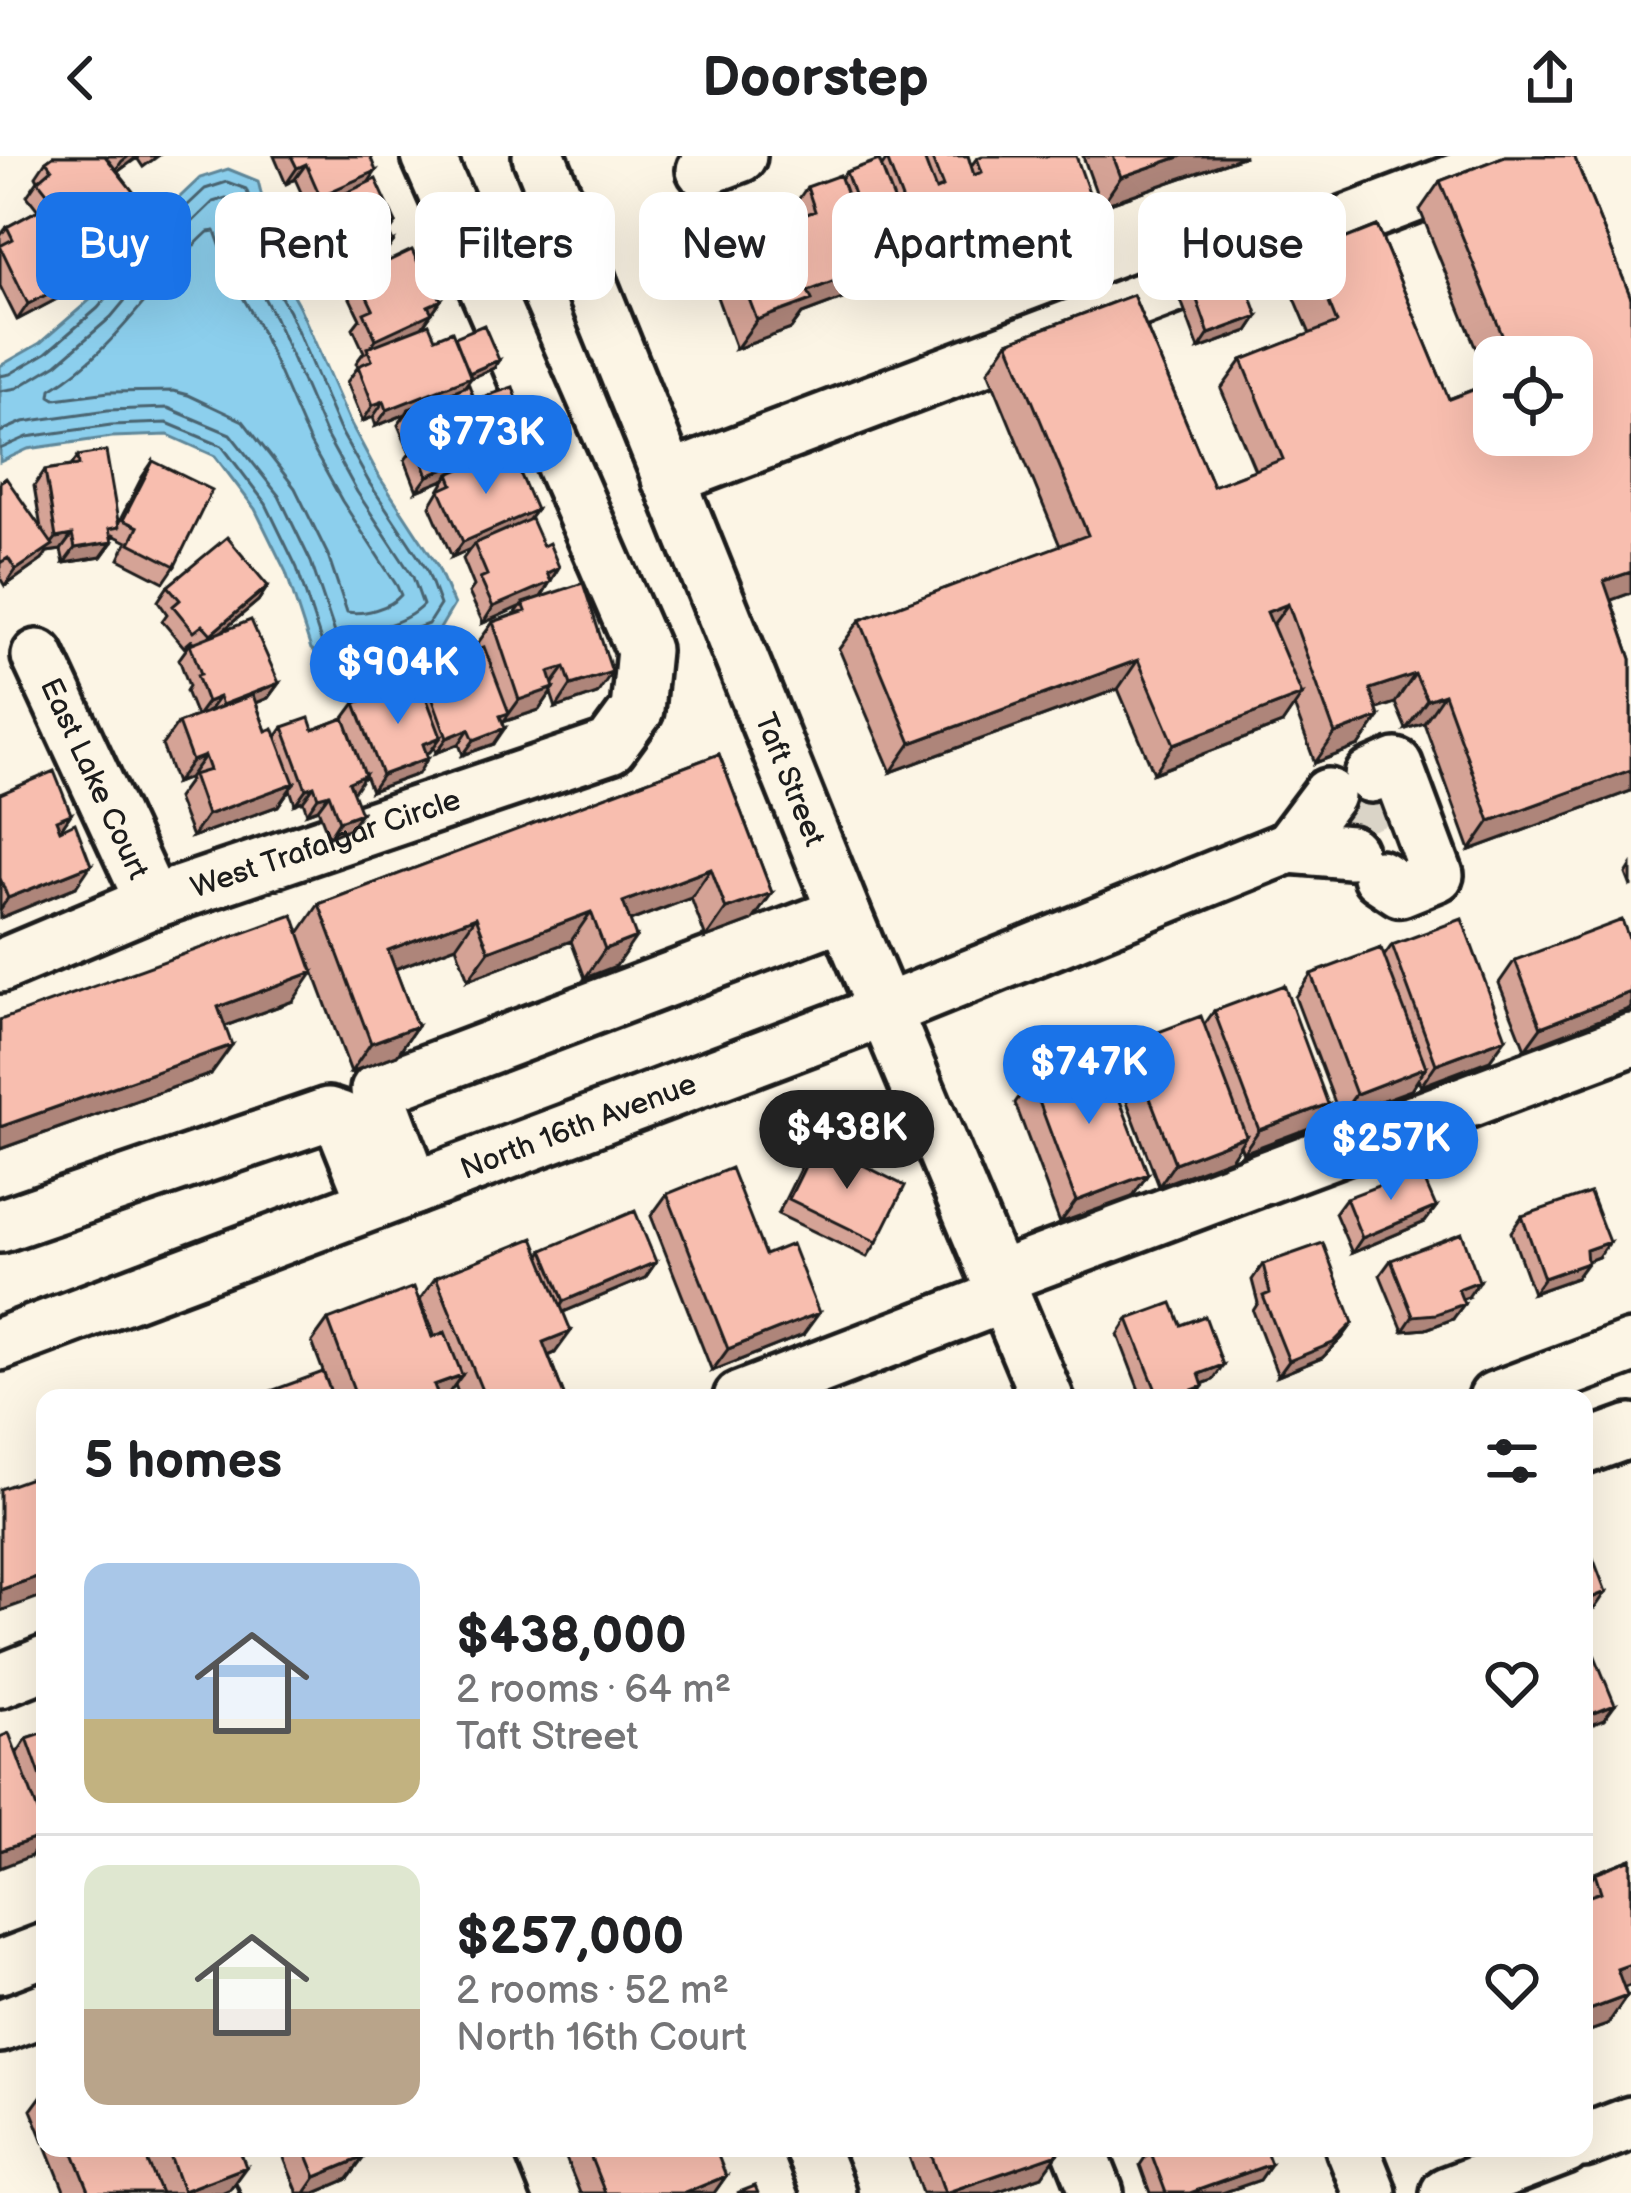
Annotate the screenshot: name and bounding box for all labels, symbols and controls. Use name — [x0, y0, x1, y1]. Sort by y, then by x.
icon: back — [48, 45, 114, 111]
icon: share — [1517, 45, 1583, 111]
text: Doorstep — [702, 46, 929, 111]
chip: Buy — [36, 192, 191, 300]
chip: Rent — [215, 192, 391, 300]
chip: Filters — [415, 192, 615, 300]
chip: New — [639, 192, 808, 300]
chip: Apartment — [832, 192, 1114, 300]
chip: House — [1138, 192, 1346, 300]
map controls — [1473, 336, 1593, 456]
button: locate — [1473, 336, 1593, 456]
pin: $773K — [402, 395, 570, 497]
text: $773K — [427, 410, 545, 457]
pin: $904K — [314, 625, 482, 727]
text: $904K — [337, 640, 459, 687]
street label: East Lake Court — [32, 673, 156, 885]
street label: Taft Street — [746, 708, 832, 851]
street label: West Trafalgar Circle — [186, 782, 465, 907]
pin: $747K — [1005, 1025, 1173, 1127]
text: $747K — [1030, 1040, 1148, 1087]
street label: North 16th Avenue — [456, 1066, 702, 1188]
pin: $438K — [763, 1090, 931, 1192]
pin: $257K — [1307, 1101, 1475, 1203]
text: $438K — [786, 1105, 908, 1152]
text: $257K — [1331, 1116, 1451, 1163]
icon: filters — [1479, 1428, 1545, 1494]
text: 5 homes — [84, 1431, 282, 1492]
text: $438,000 — [456, 1606, 687, 1667]
icon: home — [180, 1611, 324, 1755]
icon: heart — [1479, 1650, 1545, 1716]
text: 2 rooms · 64 m² — [456, 1667, 731, 1714]
text: Taft Street — [456, 1714, 638, 1761]
text: $257,000 — [456, 1907, 684, 1968]
icon: home — [180, 1913, 324, 2057]
icon: heart — [1479, 1952, 1545, 2018]
text: 2 rooms · 52 m² — [456, 1968, 729, 2015]
text: North 16th Court — [456, 2015, 747, 2062]

